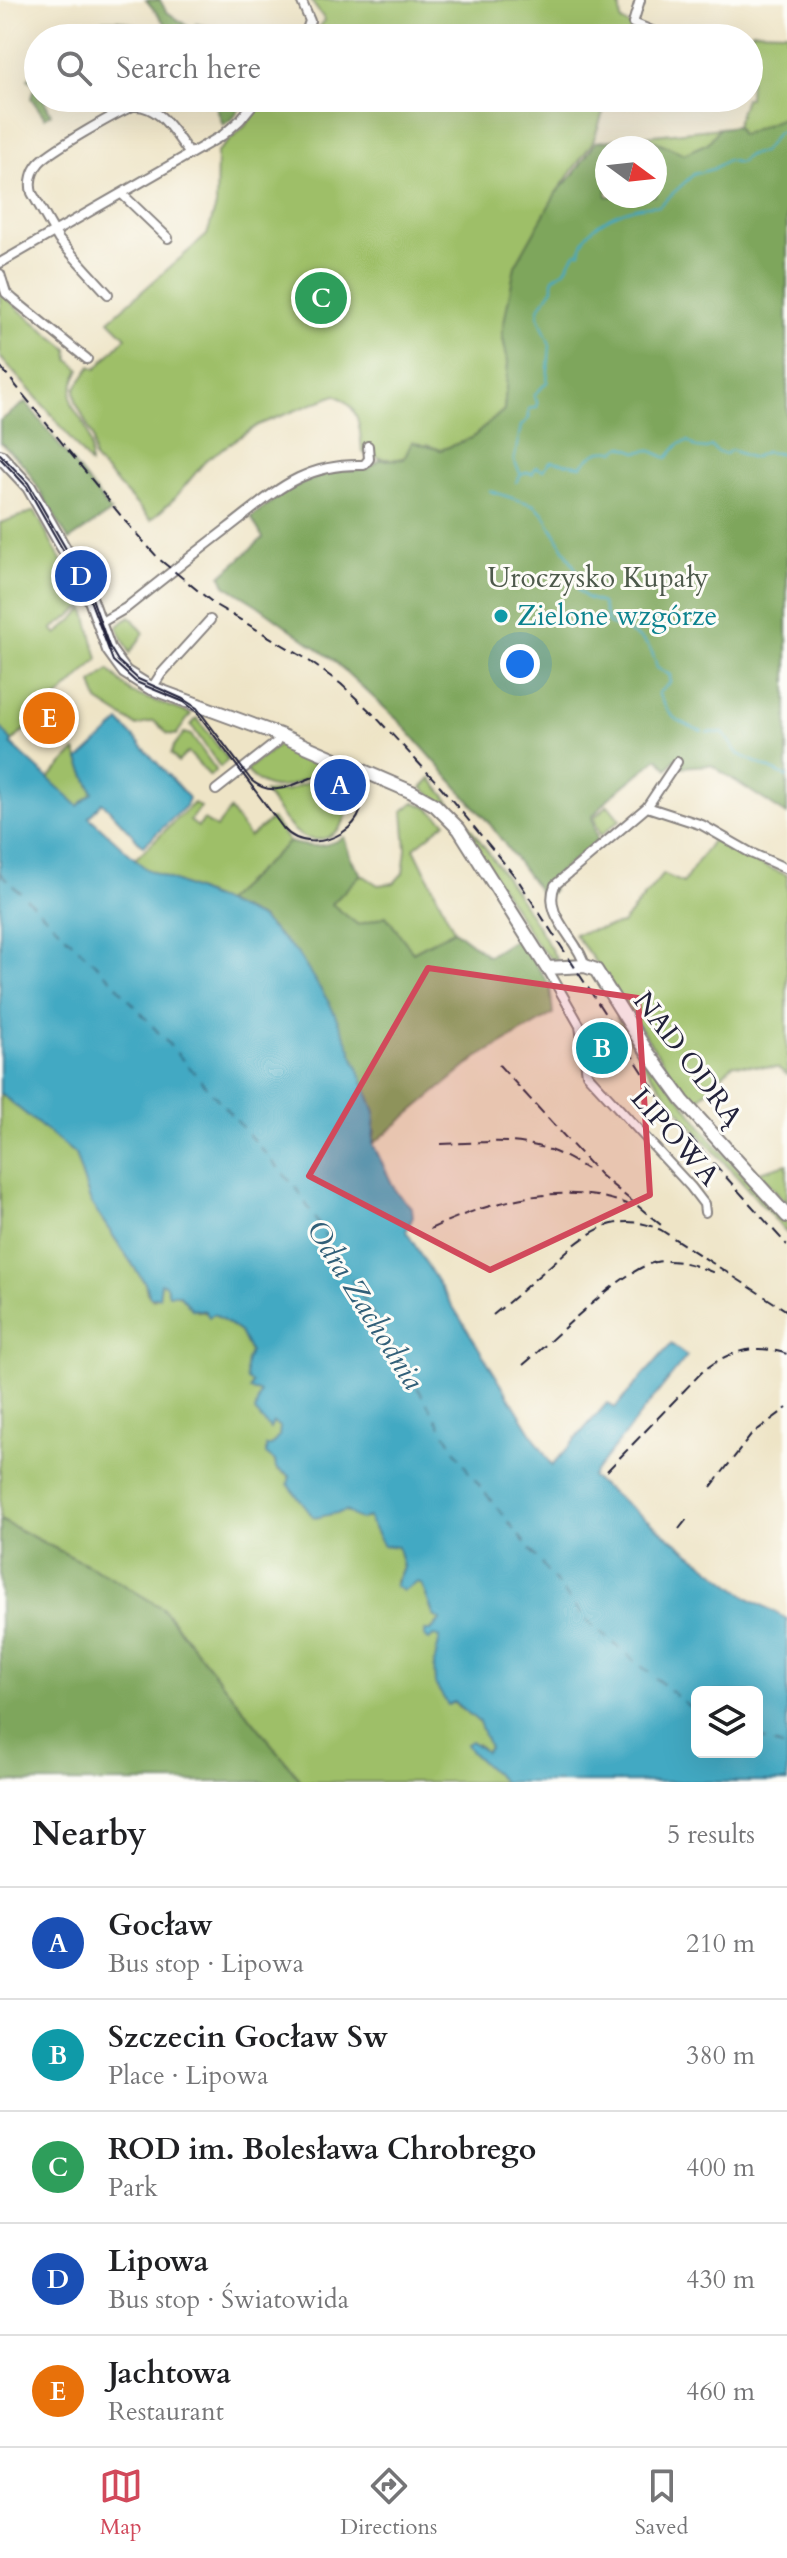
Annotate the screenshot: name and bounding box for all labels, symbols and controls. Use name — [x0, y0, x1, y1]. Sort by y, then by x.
search box — [24, 24, 763, 112]
icon: search — [52, 46, 96, 90]
text: Search here — [116, 48, 261, 89]
north arrow — [595, 136, 667, 208]
pin: C — [295, 268, 347, 328]
pin: D — [55, 546, 107, 606]
park label: Uroczysko Kupały — [487, 559, 709, 597]
place label: Zielone wzgórze — [517, 597, 717, 635]
marker: Zielone wzgórze — [492, 607, 510, 625]
your location — [500, 644, 540, 684]
pin: E — [23, 688, 75, 748]
pin: A — [314, 755, 366, 815]
street label: NAD ODRĄ — [625, 984, 751, 1135]
pin: B — [576, 1018, 628, 1078]
street label: LIPOWA — [622, 1080, 728, 1194]
water label: Odra Zachodnia — [297, 1212, 433, 1398]
map controls — [691, 1686, 763, 1758]
button: layers — [691, 1686, 763, 1758]
text: Nearby — [32, 1811, 147, 1857]
text: 5 results — [667, 1817, 755, 1852]
text: Gocław — [108, 1905, 213, 1946]
text: A — [48, 1926, 68, 1961]
text: 210 m — [686, 1926, 755, 1961]
text: Bus stop · Lipowa — [108, 1946, 304, 1981]
text: Szczecin Gocław Sw — [108, 2017, 388, 2058]
text: B — [49, 2038, 67, 2073]
text: 380 m — [686, 2038, 755, 2073]
text: Place · Lipowa — [108, 2058, 268, 2093]
text: ROD im. Bolesława Chrobrego — [108, 2129, 536, 2170]
text: C — [48, 2150, 68, 2185]
text: 400 m — [686, 2150, 755, 2185]
text: Park — [108, 2170, 158, 2205]
text: Lipowa — [108, 2241, 209, 2282]
text: D — [47, 2262, 69, 2297]
text: 430 m — [686, 2262, 755, 2297]
text: Bus stop · Światowida — [108, 2282, 349, 2317]
text: Jachtowa — [108, 2353, 231, 2394]
text: E — [50, 2374, 66, 2409]
text: 460 m — [686, 2374, 755, 2409]
text: Restaurant — [108, 2394, 224, 2429]
tab: Map — [99, 2464, 143, 2542]
tab: Directions — [340, 2464, 437, 2542]
tab: Saved — [635, 2464, 688, 2542]

